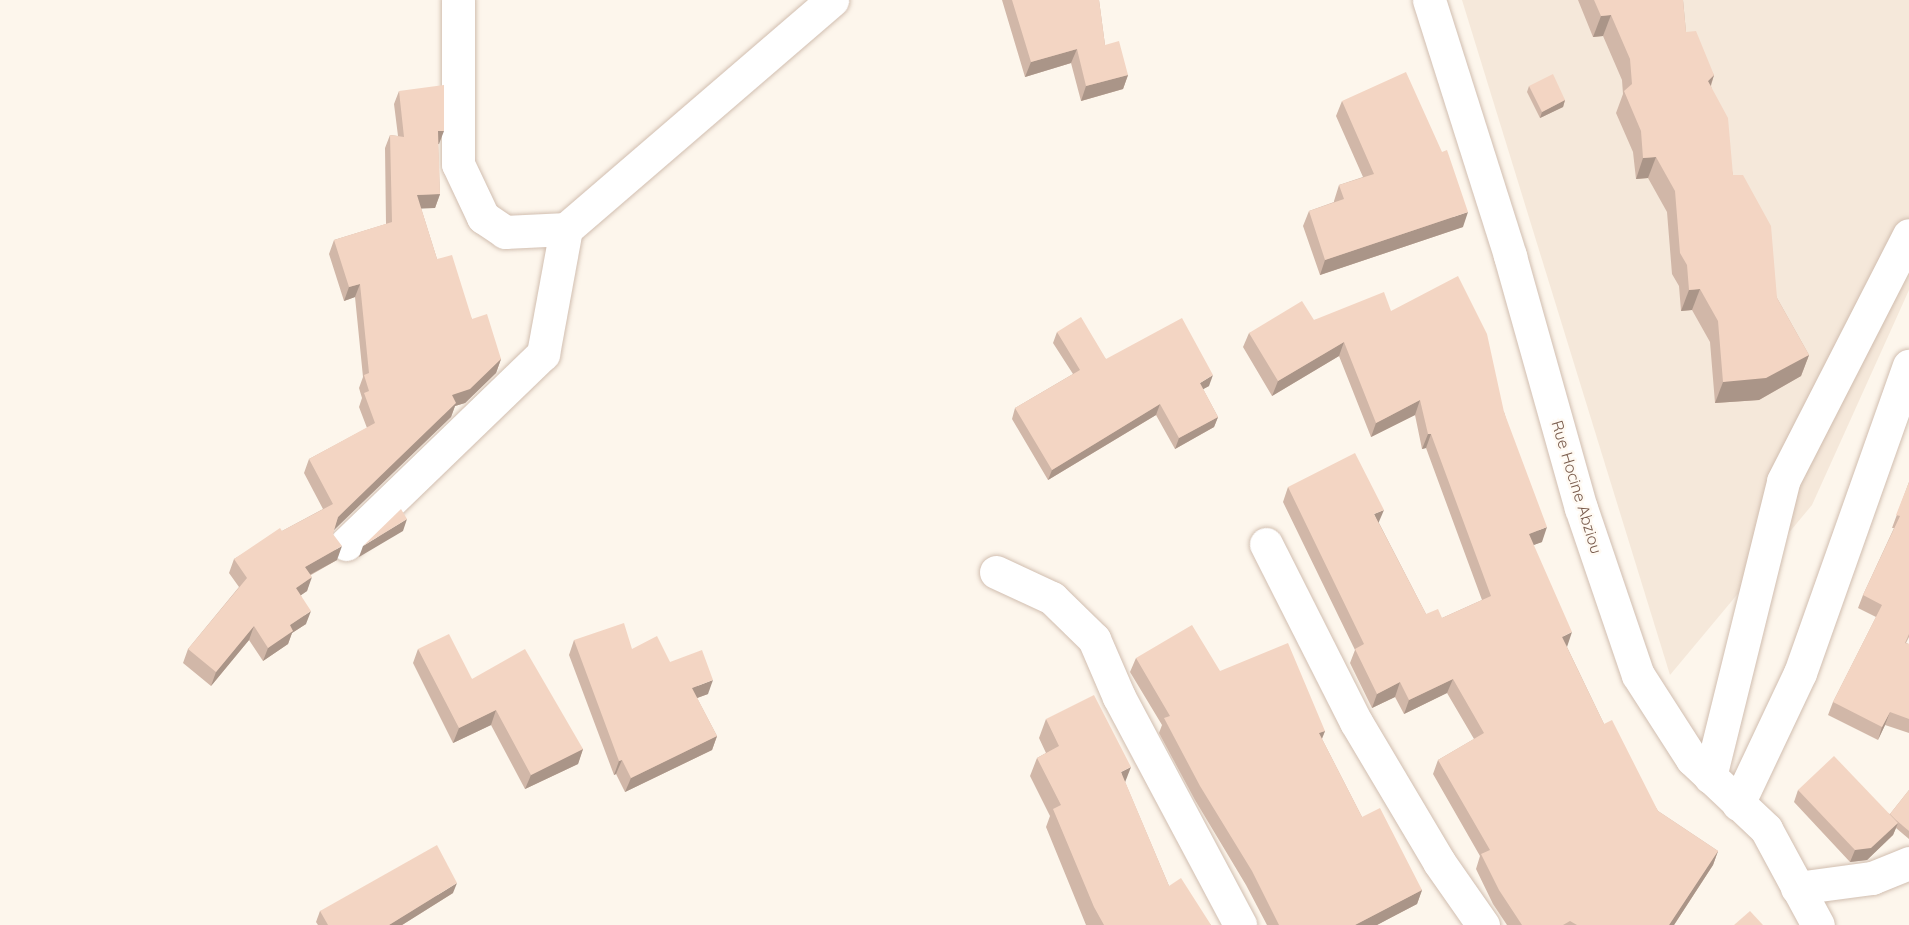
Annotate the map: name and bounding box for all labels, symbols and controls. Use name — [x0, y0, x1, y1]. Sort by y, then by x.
street label: Rue Hocine Abziou — [1548, 418, 1606, 556]

